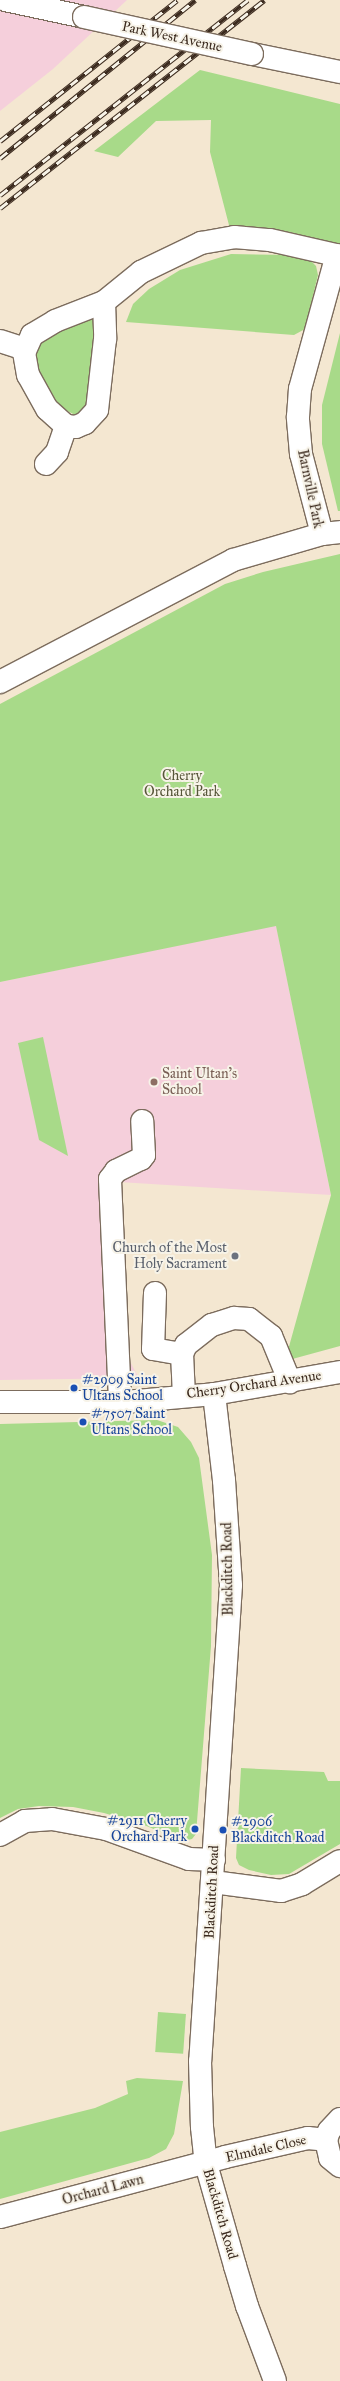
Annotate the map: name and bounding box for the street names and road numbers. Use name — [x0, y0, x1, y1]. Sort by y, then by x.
street label: Park West Avenue — [120, 18, 224, 56]
street label: Barnville Park — [293, 448, 327, 530]
street label: Cherry Orchard Avenue — [186, 1367, 322, 1403]
street label: Blackditch Road — [219, 1522, 237, 1616]
street label: Blackditch Road — [201, 1845, 223, 1939]
street label: Elmdale Close — [224, 2132, 308, 2166]
street label: Blackditch Road — [199, 2167, 241, 2261]
street label: Orchard Lawn — [60, 2171, 146, 2209]

